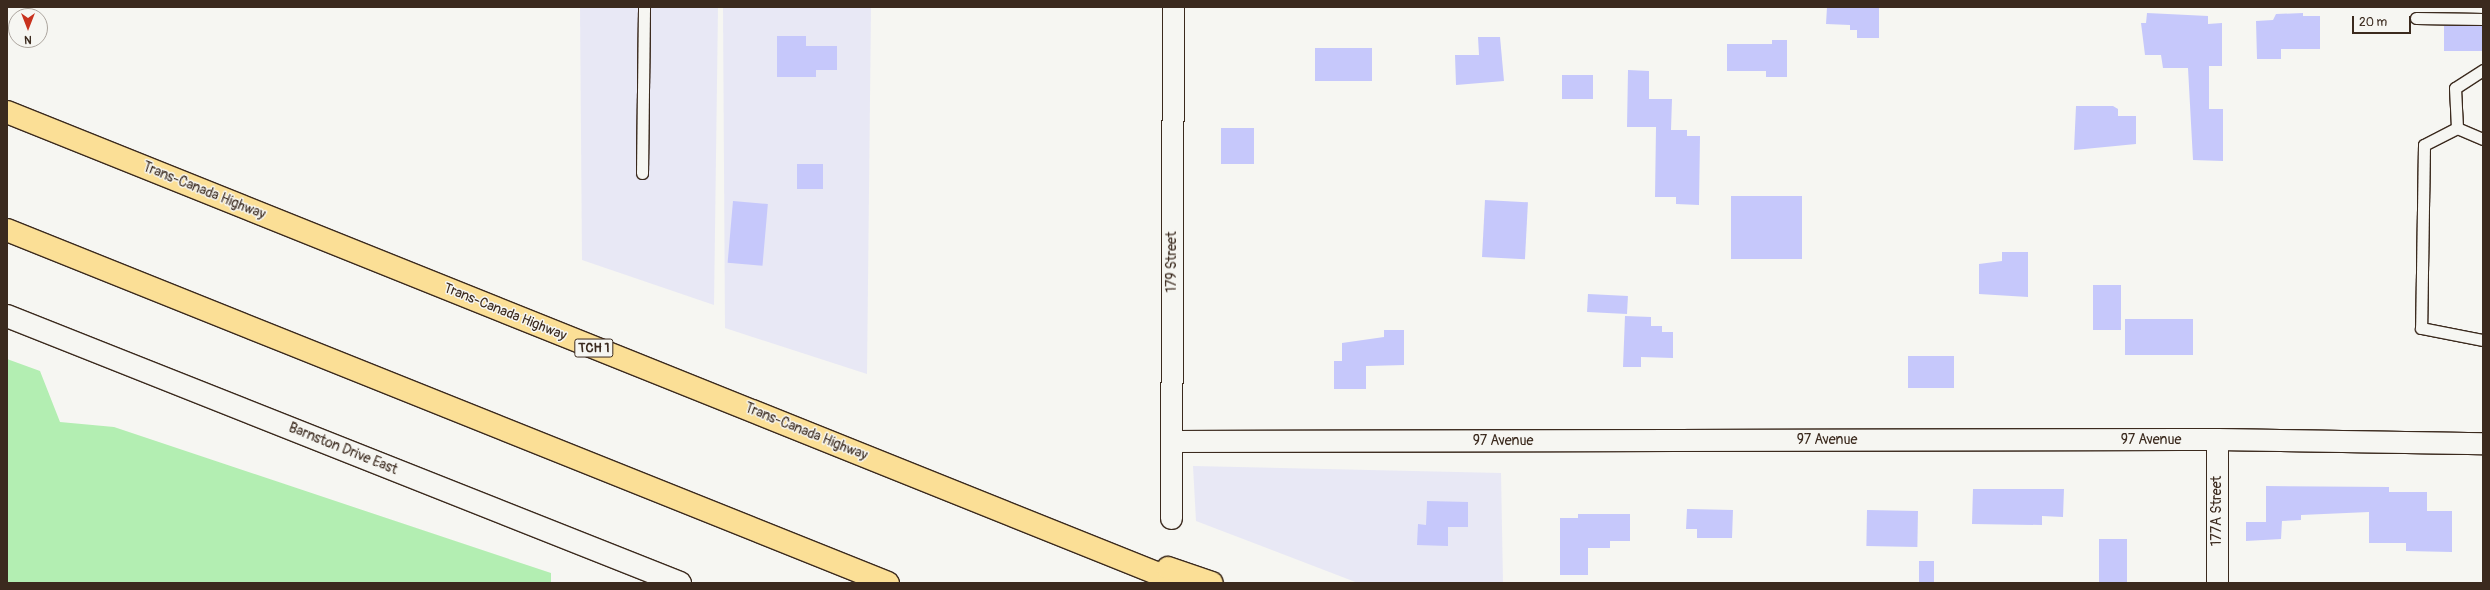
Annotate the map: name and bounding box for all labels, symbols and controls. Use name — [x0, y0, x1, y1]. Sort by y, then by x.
north arrow — [8, 8, 48, 48]
scale bar — [2354, 8, 2413, 34]
text: 20 m — [2359, 15, 2387, 30]
text: N — [24, 33, 32, 46]
street label: Trans-Canada Highway — [140, 159, 268, 223]
street label: 179 Street — [1164, 231, 1180, 293]
street label: Trans-Canada Highway — [441, 280, 569, 344]
road number: TCH 1 — [574, 337, 614, 359]
street label: Trans-Canada Highway — [742, 400, 870, 464]
street label: Barnston Drive East — [286, 419, 400, 479]
street label: 97 Avenue — [1797, 432, 1857, 448]
street label: 97 Avenue — [2121, 432, 2181, 448]
street label: 97 Avenue — [1473, 433, 1533, 449]
street label: 177A Street — [2209, 476, 2225, 546]

